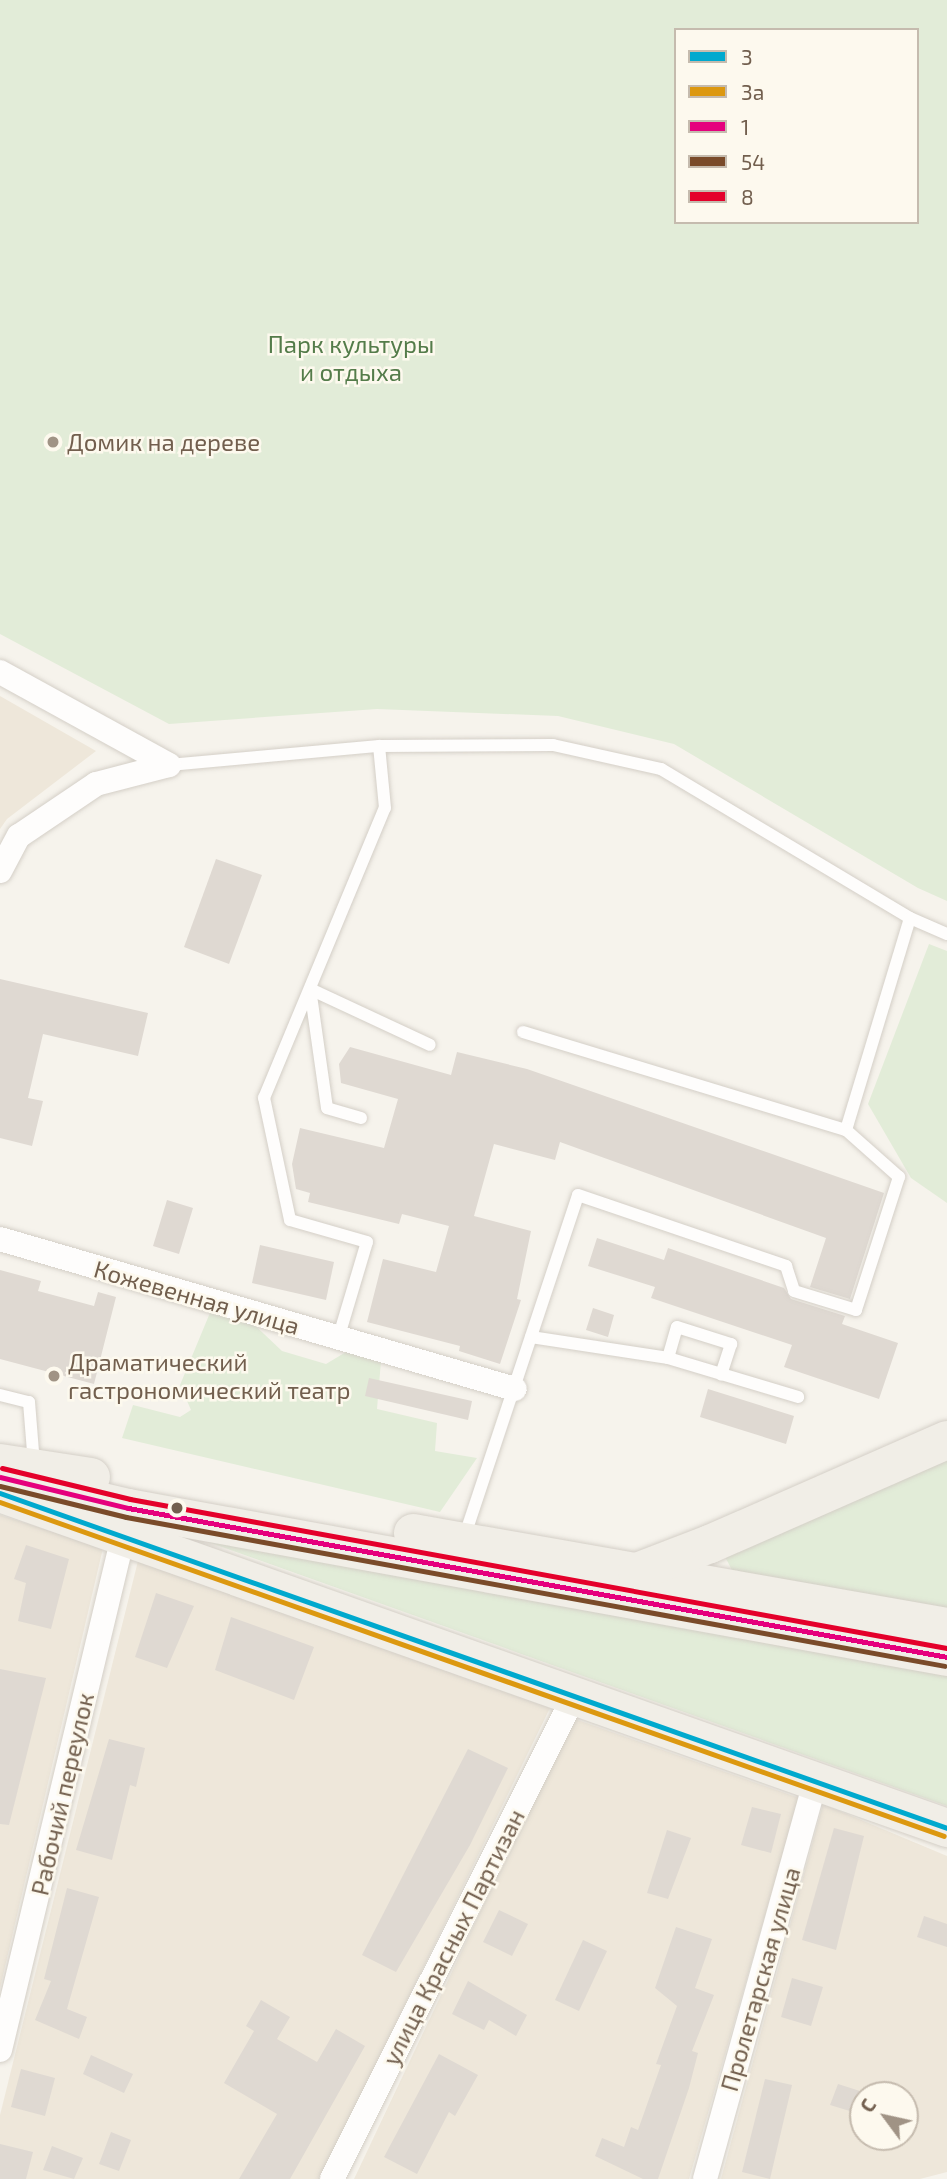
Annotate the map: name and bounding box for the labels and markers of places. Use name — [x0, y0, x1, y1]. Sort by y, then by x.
place label: Домик на дереве — [67, 428, 260, 456]
marker: Домик на дереве — [45, 434, 61, 450]
place label: Драматический гастрономический театр — [68, 1348, 351, 1404]
marker: Драматический гастрономический театр — [46, 1368, 62, 1384]
unlabelled marker — [170, 1501, 184, 1515]

